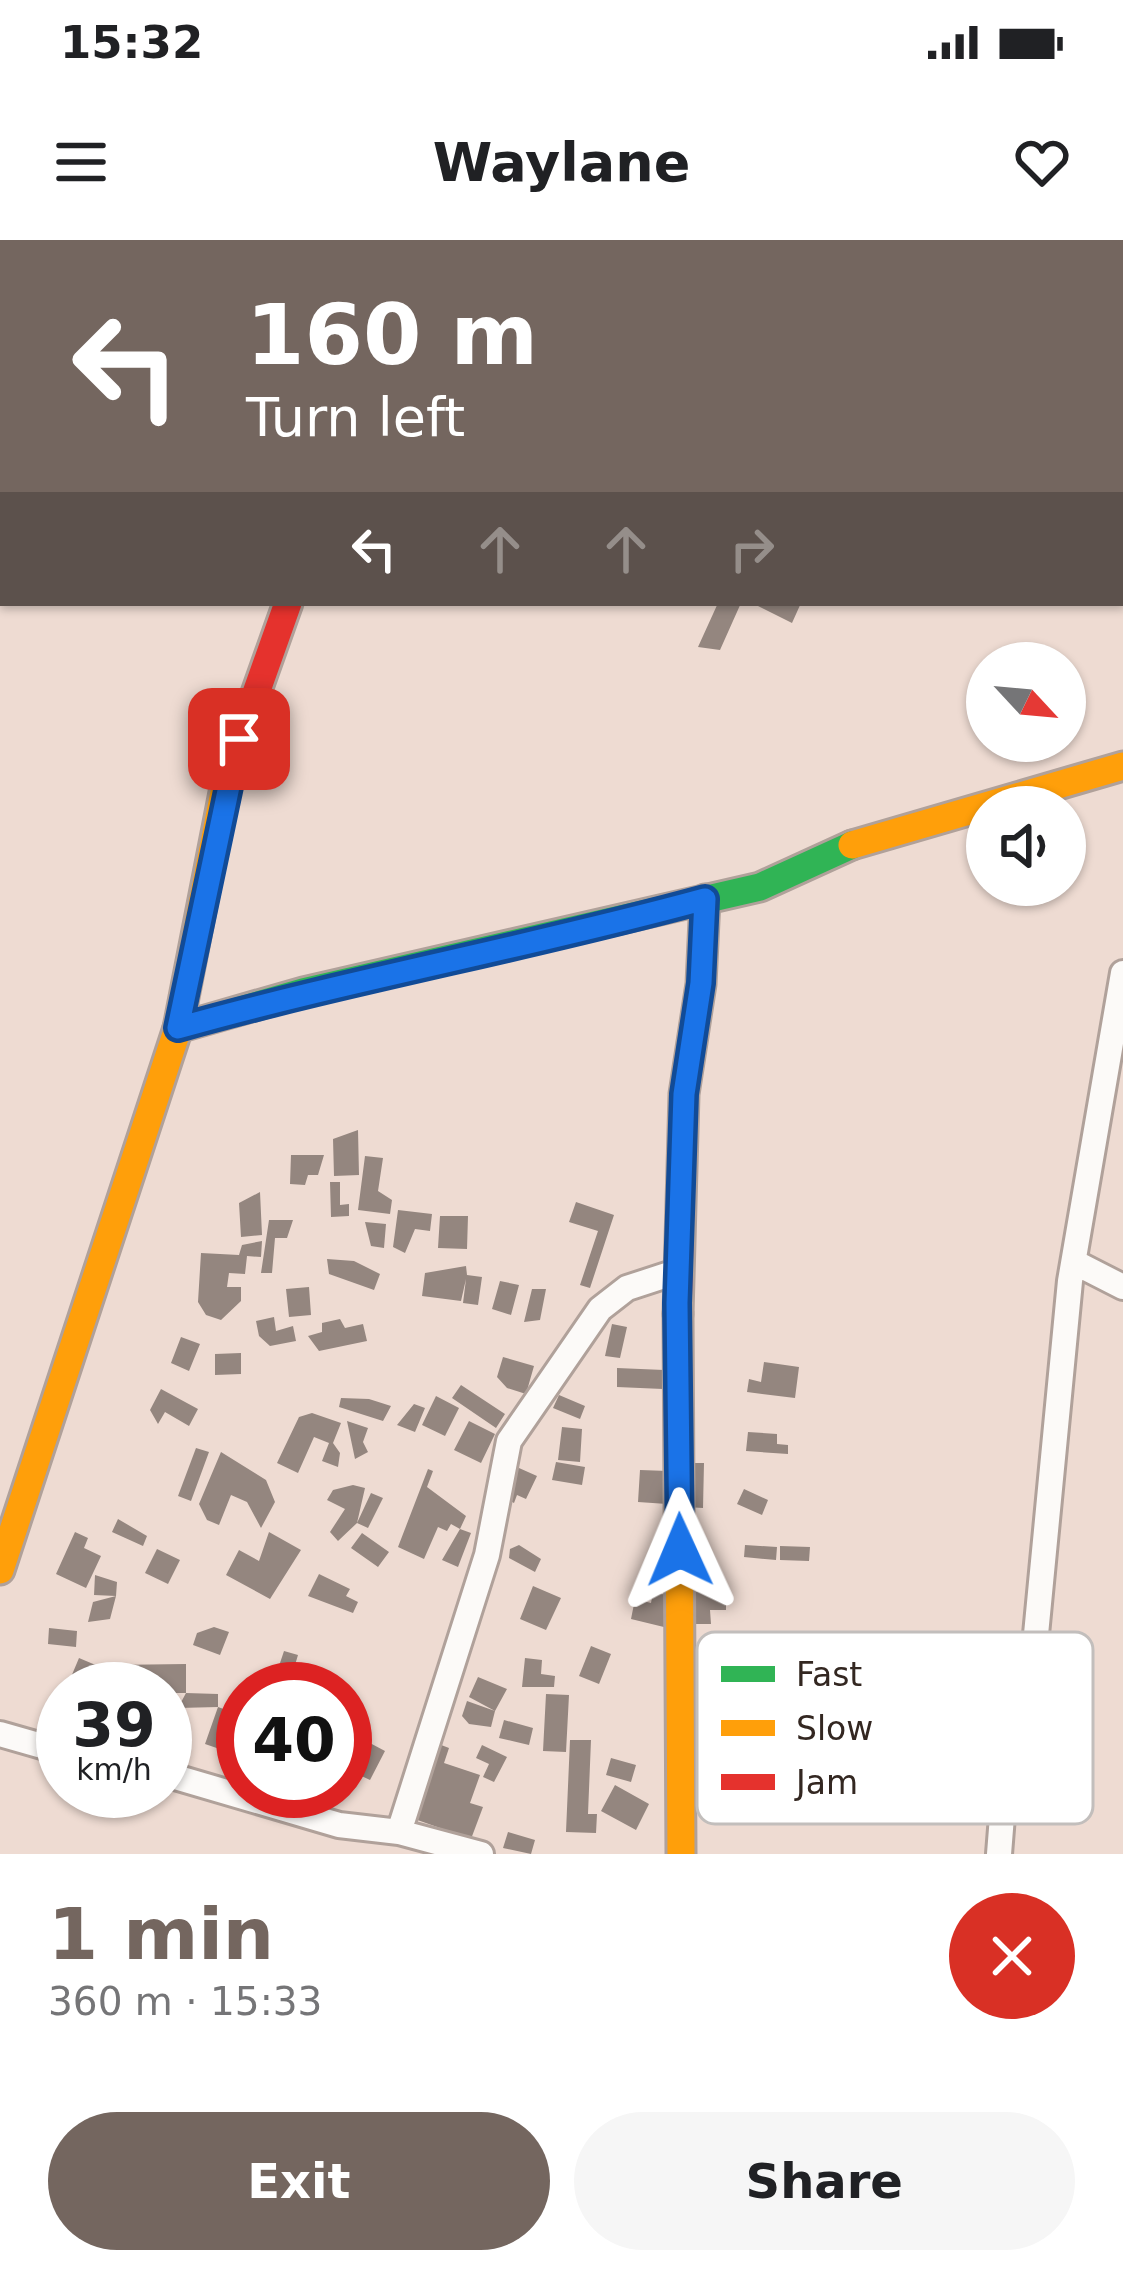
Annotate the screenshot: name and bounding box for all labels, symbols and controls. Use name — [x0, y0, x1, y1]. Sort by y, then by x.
text: 15:32 — [60, 16, 203, 69]
icon: menu — [48, 129, 114, 195]
icon: heart — [1009, 129, 1075, 195]
text: Waylane — [433, 131, 690, 194]
text: 160 m — [246, 286, 538, 384]
icon: left — [48, 288, 204, 444]
text: Turn left — [246, 386, 465, 449]
icon: left — [341, 516, 407, 582]
icon: ahead — [467, 516, 533, 582]
icon: ahead — [593, 516, 659, 582]
icon: right — [719, 516, 785, 582]
north arrow — [966, 642, 1086, 762]
map controls — [966, 642, 1086, 906]
pin — [188, 688, 290, 790]
icon: arrive — [206, 706, 272, 772]
button: sound — [966, 786, 1086, 906]
position arrow — [617, 1487, 743, 1613]
legend — [697, 1632, 1093, 1824]
text: Fast — [796, 1655, 862, 1694]
speed limit sign: 40 — [216, 1662, 372, 1818]
text: 39 — [72, 1690, 156, 1760]
text: Slow — [796, 1709, 873, 1748]
text: km/h — [76, 1752, 152, 1787]
text: Jam — [794, 1763, 858, 1802]
text: 1 min — [48, 1892, 274, 1976]
button: close — [949, 1893, 1075, 2019]
text: 360 m · 15:33 — [48, 1979, 322, 2024]
button: Exit — [48, 2112, 550, 2250]
button: Share — [574, 2112, 1075, 2250]

